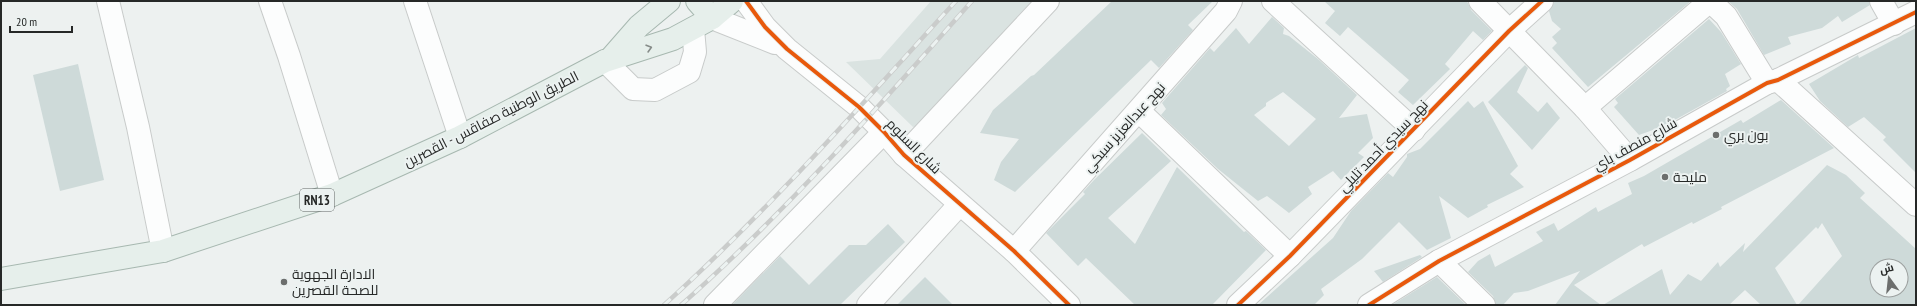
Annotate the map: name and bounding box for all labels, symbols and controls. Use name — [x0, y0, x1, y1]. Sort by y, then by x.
scale bar — [10, 8, 72, 34]
text: 20 m — [16, 14, 37, 29]
one-way arrow — [645, 44, 652, 53]
street label: الطريق الوطنية صفاقس - القصرين — [400, 67, 582, 171]
street label: نهج عبدالعزيز سبكي — [1079, 78, 1171, 178]
street label: نهج سيدي أحمد تليلي — [1334, 96, 1434, 198]
street label: شارع منصف باي — [1590, 114, 1682, 177]
street label: شارع السلوم — [882, 115, 945, 178]
place label: بون بري — [1724, 126, 1769, 147]
marker: بون بري — [1711, 130, 1721, 140]
place label: مليحة — [1673, 168, 1707, 186]
marker: مليحة — [1660, 172, 1670, 182]
road number: RN13 — [300, 189, 334, 211]
north arrow — [1869, 258, 1909, 298]
text: ش — [1878, 260, 1895, 277]
place label: الادارة الجهوية للصحة القصرين — [292, 265, 378, 299]
marker: الادارة الجهوية للصحة القصرين — [279, 277, 289, 287]

